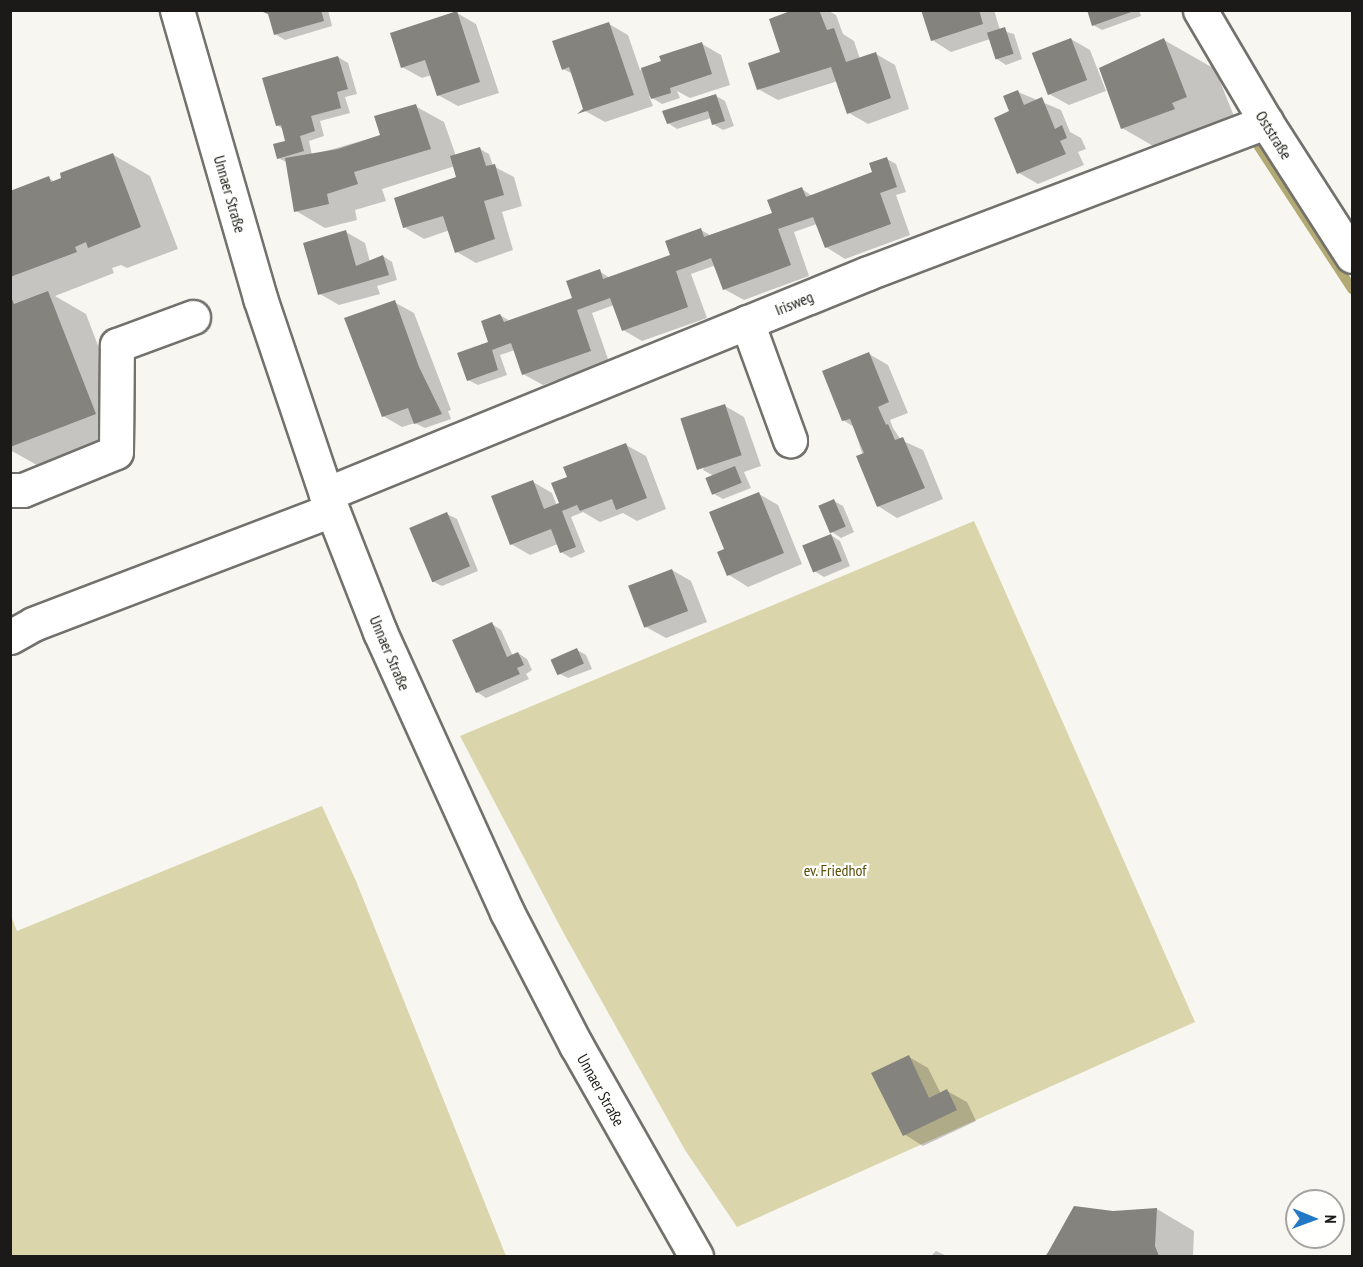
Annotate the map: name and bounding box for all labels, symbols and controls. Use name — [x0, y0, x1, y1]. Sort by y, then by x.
street label: Oststraße — [1252, 107, 1296, 163]
street label: Unnaer Straße — [210, 153, 250, 235]
street label: Irisweg — [772, 287, 816, 319]
street label: Unnaer Straße — [366, 613, 414, 693]
park label: ev. Friedhof — [803, 860, 867, 880]
street label: Unnaer Straße — [573, 1051, 629, 1129]
north arrow — [1285, 1189, 1345, 1249]
text: N — [1321, 1215, 1341, 1224]

